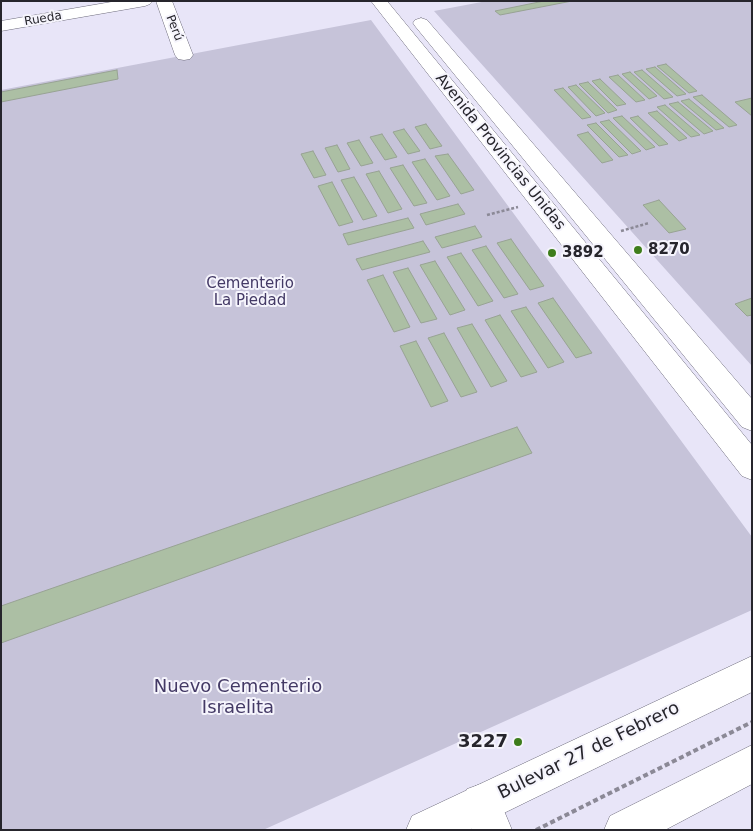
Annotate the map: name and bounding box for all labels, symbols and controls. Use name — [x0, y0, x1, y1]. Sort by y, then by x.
street label: Rueda — [23, 9, 63, 29]
street label: Perú — [162, 13, 186, 43]
street label: Avenida Provincias Unidas — [431, 70, 569, 234]
place label: 8270 — [648, 241, 690, 259]
place label: 3892 — [562, 244, 604, 262]
marker: 8270 — [632, 244, 644, 256]
marker: 3892 — [546, 247, 558, 259]
park label: Cementerio La Piedad — [206, 275, 294, 310]
park label: Nuevo Cementerio Israelita — [154, 676, 322, 719]
street label: Bulevar 27 de Febrero — [495, 698, 683, 804]
place label: 3227 — [458, 731, 508, 753]
marker: 3227 — [512, 736, 524, 748]

